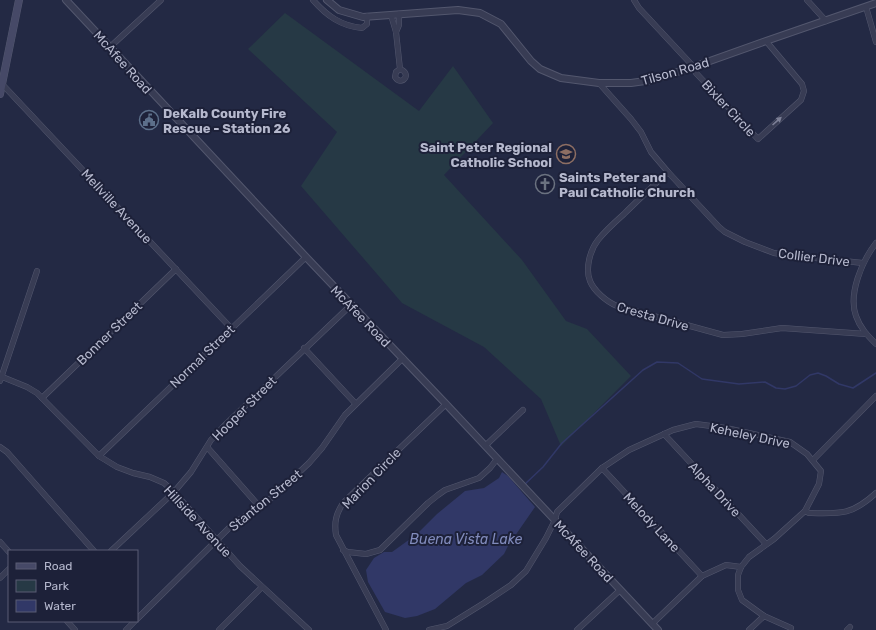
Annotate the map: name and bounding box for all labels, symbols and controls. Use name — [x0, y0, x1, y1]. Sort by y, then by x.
street label: McAfee Road — [90, 28, 155, 97]
street label: Tilson Road — [640, 55, 711, 88]
street label: Bixler Circle — [699, 77, 758, 140]
place label: DeKalb County Fire Rescue - Station 26 — [163, 106, 291, 136]
public building icon: DeKalb County Fire Rescue - Station 26 — [138, 109, 160, 131]
one-way arrow — [772, 117, 782, 126]
place label: Saint Peter Regional Catholic School — [420, 140, 552, 170]
school or university icon: Saint Peter Regional Catholic School — [555, 143, 577, 165]
street label: Mellville Avenue — [78, 166, 155, 247]
place label: Saints Peter and Paul Catholic Church — [559, 170, 695, 200]
church icon: Saints Peter and Paul Catholic Church — [534, 173, 556, 195]
street label: Collier Drive — [777, 246, 851, 269]
street label: McAfee Road — [328, 283, 394, 350]
street label: Bonner Street — [74, 299, 145, 368]
street label: Cresta Drive — [615, 299, 691, 334]
street label: Normal Street — [167, 322, 238, 391]
street label: Hooper Street — [209, 373, 280, 444]
street label: Keheley Drive — [709, 420, 791, 451]
street label: Marion Circle — [339, 445, 404, 512]
street label: Alpha Drive — [686, 459, 744, 520]
street label: Stanton Street — [226, 466, 305, 534]
street label: Hillside Avenue — [161, 483, 234, 560]
street label: Melody Lane — [620, 490, 683, 555]
street label: McAfee Road — [551, 517, 616, 585]
water label: Buena Vista Lake — [410, 531, 523, 548]
legend — [8, 550, 138, 622]
text: Road — [44, 559, 72, 573]
text: Park — [44, 579, 70, 593]
text: Water — [44, 599, 76, 613]

